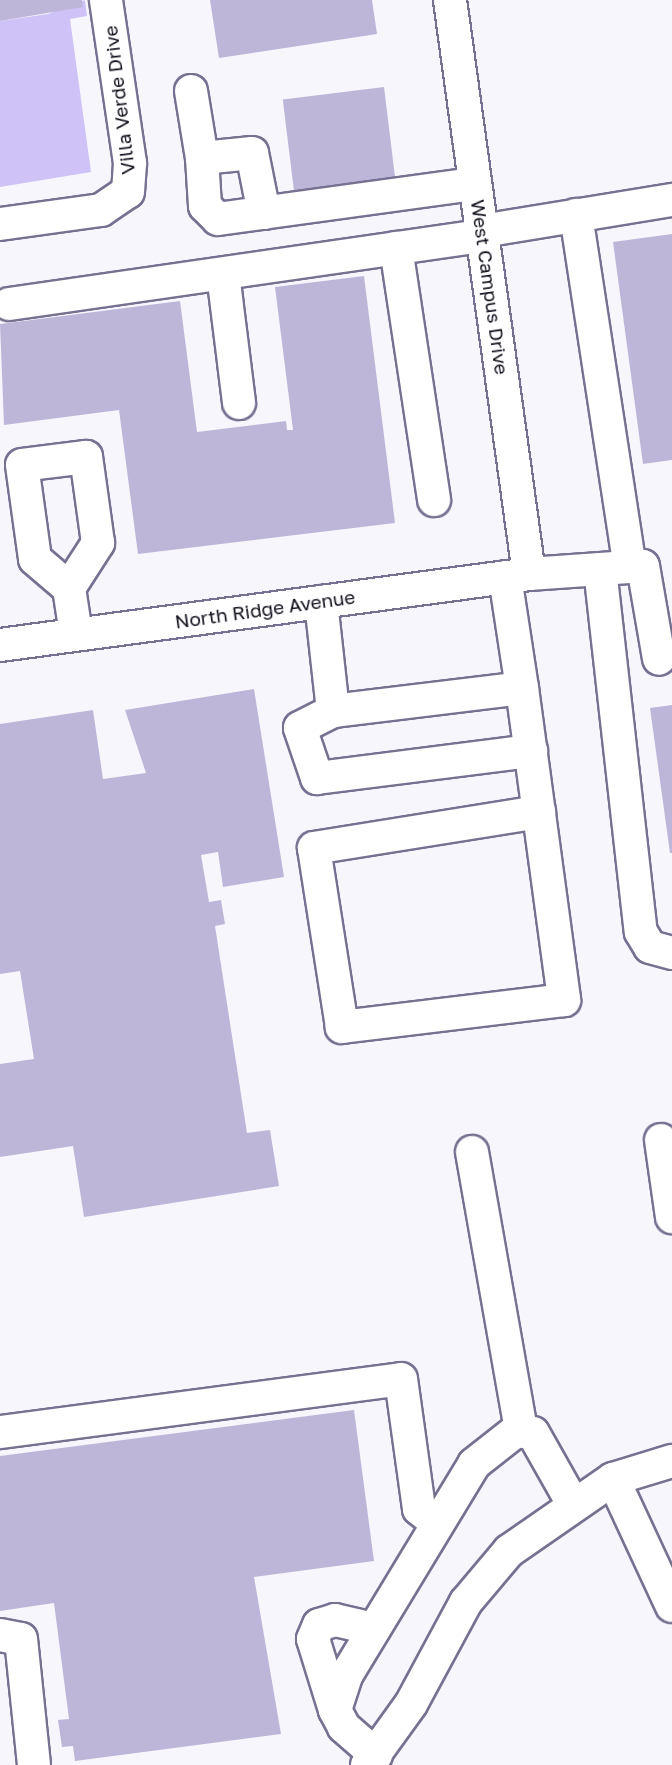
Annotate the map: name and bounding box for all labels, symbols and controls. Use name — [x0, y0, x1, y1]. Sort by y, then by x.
street label: Villa Verde Drive — [99, 24, 139, 176]
street label: West Campus Drive — [466, 198, 514, 376]
street label: North Ridge Avenue — [173, 585, 357, 633]

